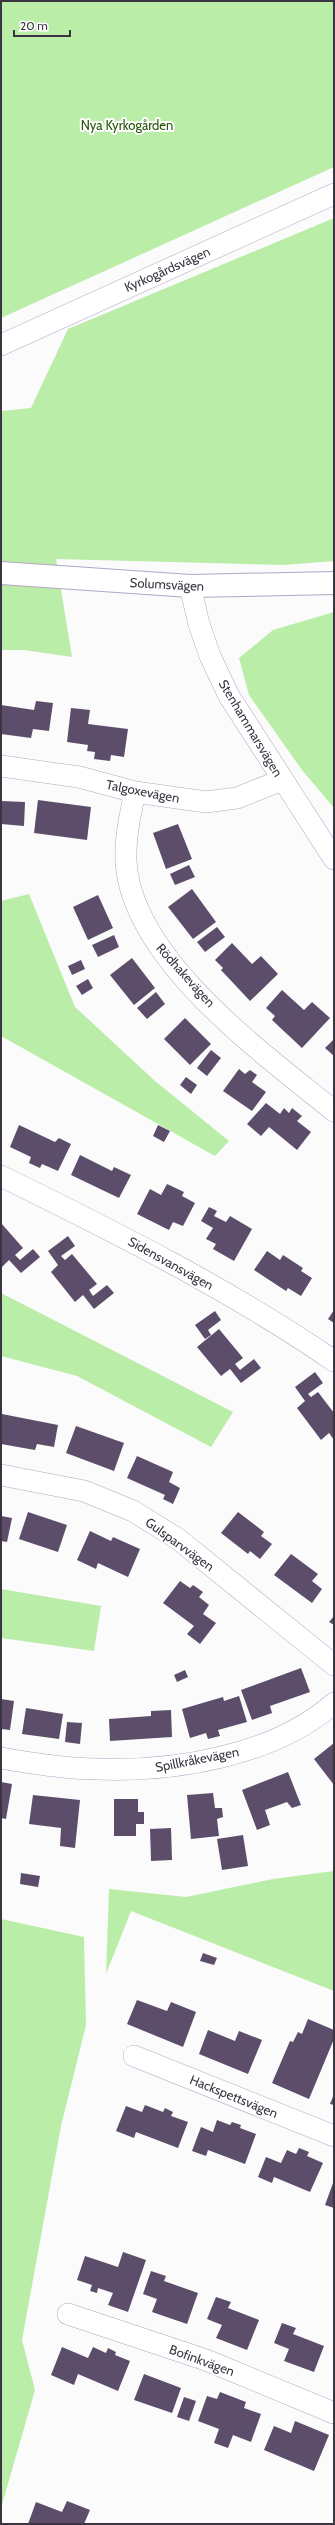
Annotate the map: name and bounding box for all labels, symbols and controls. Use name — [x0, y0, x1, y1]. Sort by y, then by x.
scale bar — [14, 12, 70, 38]
text: 20 m — [20, 18, 48, 33]
park label: Nya Kyrkogården — [81, 117, 173, 133]
street label: Kyrkogårdsvägen — [122, 243, 212, 295]
street label: Solumsvägen — [129, 574, 205, 594]
street label: Stenhammarsvägen — [216, 677, 286, 779]
street label: Talgoxevägen — [105, 776, 181, 806]
street label: Rödhakevägen — [153, 940, 219, 1010]
street label: Sidensvansvägen — [126, 1233, 216, 1293]
street label: Gulsparvvägen — [143, 1514, 217, 1574]
street label: Spillkråkevägen — [154, 1743, 240, 1775]
street label: Hackspettsvägen — [188, 2071, 280, 2121]
street label: Bofinkvägen — [167, 2341, 237, 2379]

